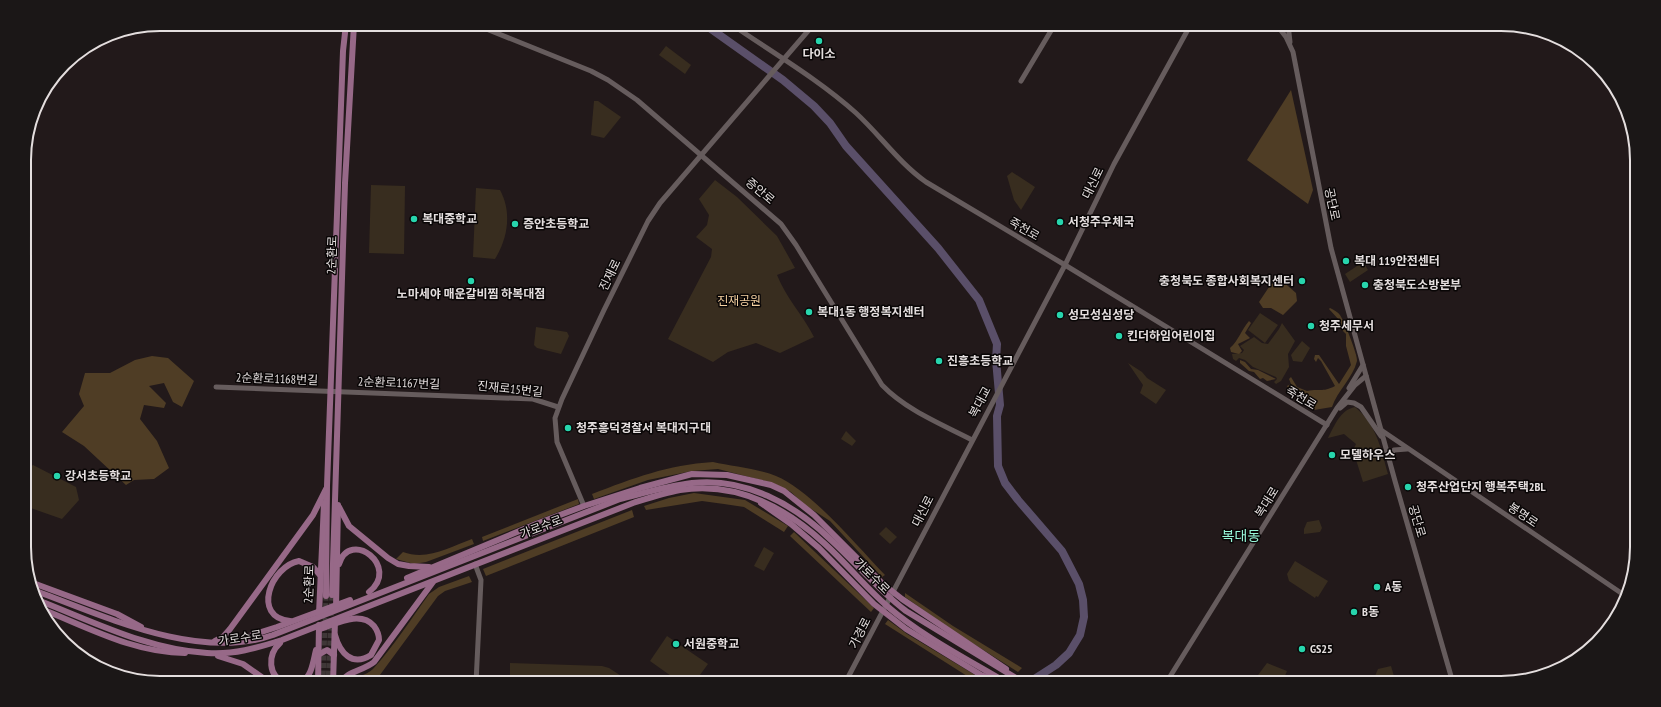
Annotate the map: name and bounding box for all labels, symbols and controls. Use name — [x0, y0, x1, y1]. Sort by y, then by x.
marker: 다이소 — [814, 36, 824, 46]
place label: 다이소 — [802, 46, 836, 61]
street label: 대신로 — [1079, 165, 1107, 201]
street label: 증안로 — [743, 174, 778, 207]
street label: 공단로 — [1322, 186, 1343, 222]
place label: 복대중학교 — [422, 211, 477, 226]
marker: 복대중학교 — [409, 214, 419, 224]
street label: 죽천로 — [1006, 214, 1042, 243]
place label: 서청주우체국 — [1068, 214, 1134, 229]
place label: 증안초등학교 — [523, 216, 589, 231]
marker: 서청주우체국 — [1055, 217, 1065, 227]
marker: 증안초등학교 — [510, 219, 520, 229]
street label: 2순환로 — [323, 235, 340, 274]
place label: 복대 119안전센터 — [1354, 253, 1440, 268]
marker: 복대 119안전센터 — [1341, 256, 1351, 266]
street label: 진재로 — [596, 257, 624, 293]
place label: 충청북도 종합사회복지센터 — [1159, 273, 1294, 288]
marker: 노마세야 매운갈비찜 하복대점 — [466, 276, 476, 286]
marker: 충청북도 종합사회복지센터 — [1297, 276, 1307, 286]
place label: 충청북도소방본부 — [1373, 277, 1461, 292]
marker: 충청북도소방본부 — [1360, 280, 1370, 290]
place label: 노마세야 매운갈비찜 하복대점 — [397, 286, 545, 301]
park label: 진재공원 — [717, 293, 761, 308]
place label: 복대1동 행정복지센터 — [817, 304, 925, 319]
marker: 복대1동 행정복지센터 — [804, 307, 814, 317]
place label: 성모성심성당 — [1068, 307, 1134, 322]
marker: 성모성심성당 — [1055, 310, 1065, 320]
place label: 청주세무서 — [1319, 318, 1374, 333]
marker: 청주세무서 — [1306, 321, 1316, 331]
place label: 킨더하임어린이집 — [1127, 328, 1215, 343]
marker: 킨더하임어린이집 — [1114, 331, 1124, 341]
place label: 진흥초등학교 — [947, 353, 1013, 368]
marker: 진흥초등학교 — [934, 356, 944, 366]
street label: 2순환로1168번길 — [236, 370, 318, 387]
street label: 2순환로1167번길 — [358, 374, 440, 391]
street label: 진재로15번길 — [476, 378, 544, 399]
street label: 죽천로 — [1283, 383, 1319, 413]
street label: 복대교 — [965, 384, 994, 420]
place label: 청주흥덕경찰서 복대지구대 — [576, 420, 711, 435]
marker: 청주흥덕경찰서 복대지구대 — [563, 423, 573, 433]
place label: 모델하우스 — [1340, 447, 1395, 462]
marker: 모델하우스 — [1327, 450, 1337, 460]
place label: 강서초등학교 — [65, 468, 131, 483]
marker: 강서초등학교 — [52, 471, 62, 481]
place label: 청주산업단지 행복주택2BL — [1416, 479, 1546, 494]
marker: 청주산업단지 행복주택2BL — [1403, 482, 1413, 492]
street label: 복대로 — [1251, 484, 1282, 520]
street label: 대신로 — [908, 493, 937, 529]
street label: 봉명로 — [1505, 499, 1541, 530]
street label: 공단로 — [1406, 503, 1429, 539]
street label: 가로수로 — [518, 512, 564, 541]
district label: 복대동 — [1222, 527, 1260, 545]
street label: 가로수로 — [851, 555, 893, 597]
street label: 2순환로 — [300, 564, 317, 603]
place label: A동 — [1384, 579, 1402, 594]
marker: A동 — [1372, 582, 1382, 592]
place label: B동 — [1362, 604, 1379, 619]
marker: B동 — [1349, 607, 1359, 617]
street label: 가경로 — [845, 615, 874, 651]
street label: 가로수로 — [217, 627, 263, 648]
place label: 서원중학교 — [684, 636, 739, 651]
marker: 서원중학교 — [671, 639, 681, 649]
place label: GS25 — [1310, 641, 1333, 656]
marker: GS25 — [1297, 644, 1307, 654]

